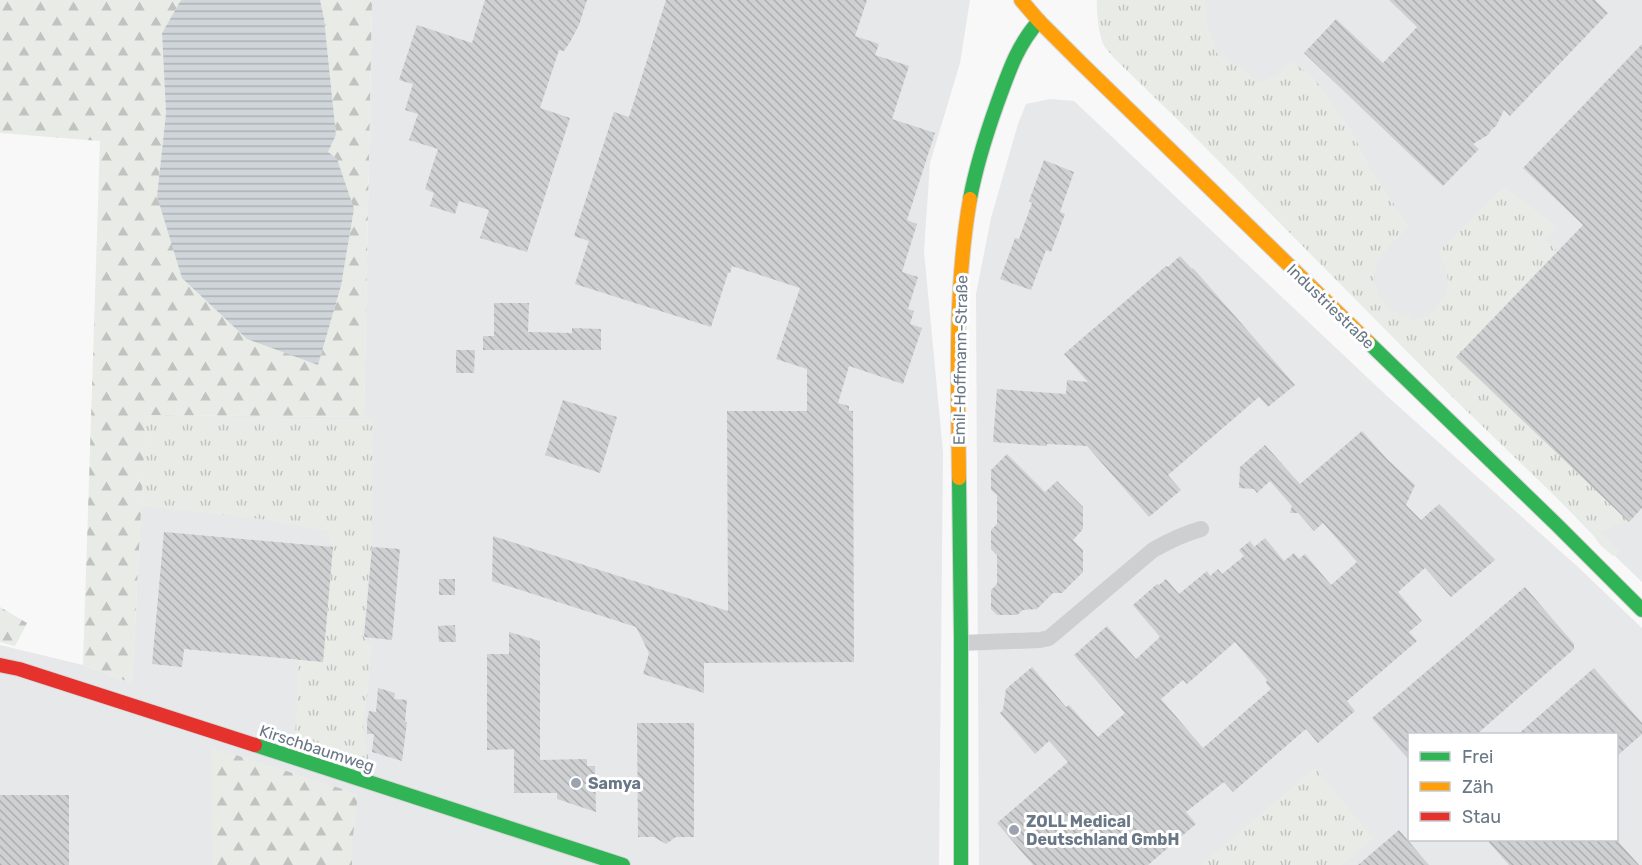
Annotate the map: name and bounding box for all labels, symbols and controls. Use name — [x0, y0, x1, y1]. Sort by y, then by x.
street label: Industriestraße — [1283, 260, 1378, 353]
street label: Emil-Hoffmann-Straße — [950, 275, 971, 445]
street label: Kirschbaumweg — [257, 721, 377, 776]
legend — [1408, 733, 1618, 841]
text: Frei — [1462, 746, 1493, 768]
place label: Samya — [588, 774, 641, 793]
marker: Samya — [569, 776, 583, 790]
text: Zäh — [1462, 776, 1494, 798]
text: Stau — [1462, 806, 1501, 828]
place label: ZOLL Medical Deutschland GmbH — [1026, 812, 1179, 849]
marker: ZOLL Medical Deutschland GmbH — [1007, 823, 1021, 837]

